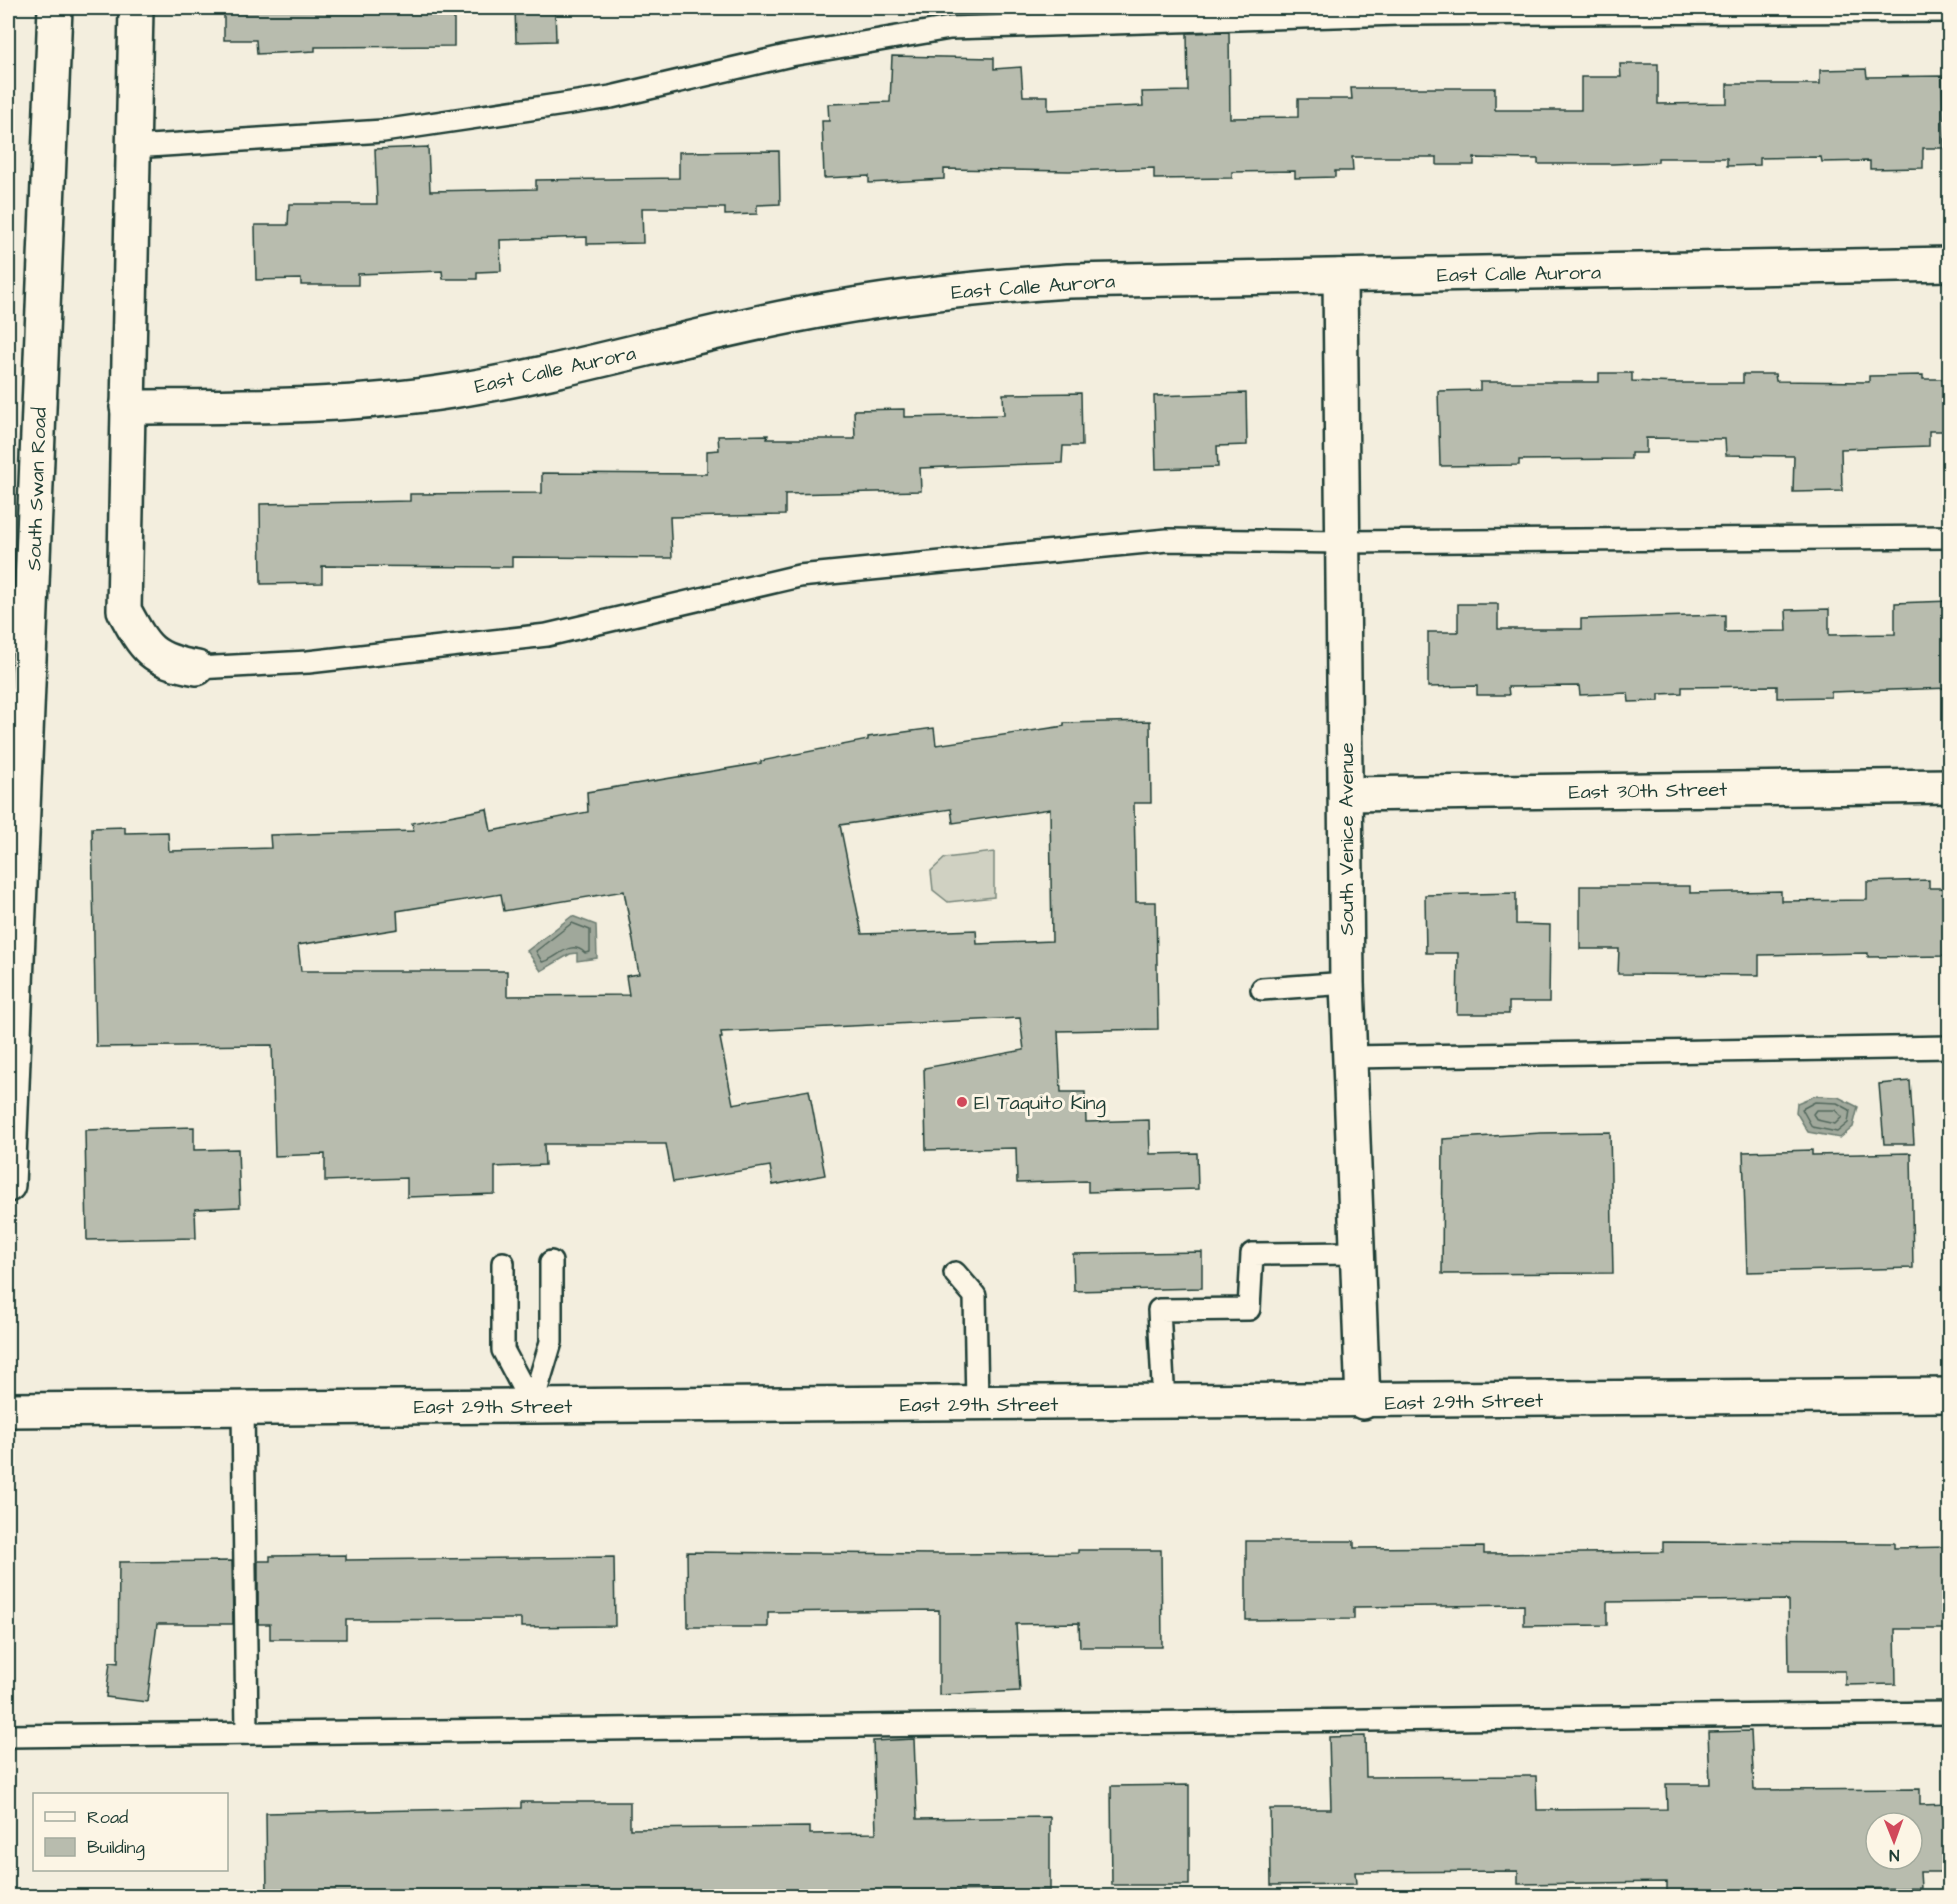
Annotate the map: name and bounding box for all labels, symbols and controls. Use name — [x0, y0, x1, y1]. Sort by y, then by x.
street label: East Calle Aurora — [1437, 259, 1601, 289]
street label: East Calle Aurora — [950, 267, 1116, 307]
street label: East Calle Aurora — [472, 339, 638, 401]
street label: South Swan Road — [20, 407, 54, 571]
street label: South Venice Avenue — [1333, 742, 1361, 936]
street label: East 30th Street — [1568, 776, 1728, 806]
place label: El Taquito King — [974, 1089, 1106, 1118]
marker: El Taquito King — [955, 1095, 969, 1109]
street label: East 29th Street — [1384, 1387, 1544, 1417]
street label: East 29th Street — [900, 1391, 1058, 1419]
street label: East 29th Street — [414, 1393, 572, 1421]
legend — [33, 1793, 228, 1871]
text: Road — [87, 1805, 128, 1830]
north arrow — [1864, 1811, 1924, 1871]
text: Building — [87, 1835, 145, 1861]
text: N — [1889, 1844, 1899, 1866]

